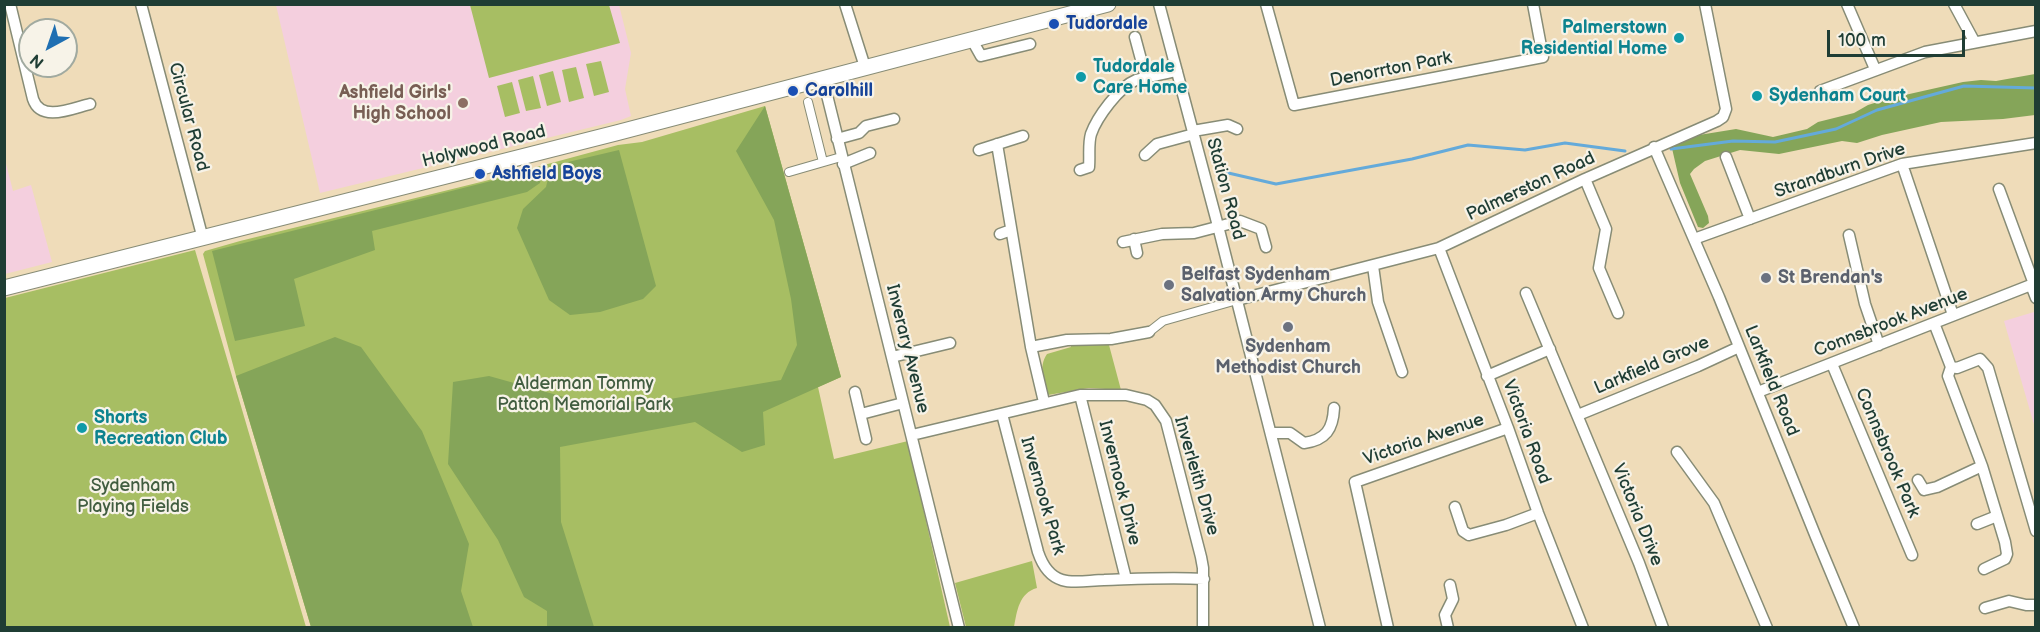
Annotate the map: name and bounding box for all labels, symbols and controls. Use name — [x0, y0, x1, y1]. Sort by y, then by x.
place label: Tudordale — [1066, 13, 1148, 35]
marker: Tudordale — [1047, 17, 1061, 31]
place label: Palmerstown Residential Home — [1521, 17, 1667, 60]
north arrow — [18, 18, 78, 78]
scale bar — [1830, 18, 1968, 56]
text: 100 m — [1838, 30, 1886, 51]
marker: Palmerstown Residential Home — [1672, 31, 1686, 45]
street label: Denorrton Park — [1328, 48, 1454, 92]
text: N — [27, 49, 48, 72]
place label: Tudordale Care Home — [1093, 56, 1187, 98]
street label: Circular Road — [163, 60, 213, 174]
marker: Tudordale Care Home — [1074, 70, 1088, 84]
place label: Carolhill — [805, 80, 873, 102]
place label: Ashfield Girls' High School — [339, 82, 451, 124]
marker: Carolhill — [786, 84, 800, 98]
place label: Sydenham Court — [1769, 85, 1906, 107]
marker: Sydenham Court — [1750, 89, 1764, 103]
marker: Ashfield Girls' High School — [456, 96, 470, 110]
street label: Holywood Road — [420, 121, 548, 173]
street label: Station Road — [1201, 136, 1249, 242]
street label: Strandburn Drive — [1772, 138, 1908, 204]
street label: Palmerston Road — [1463, 148, 1599, 226]
place label: Ashfield Boys — [492, 163, 602, 185]
marker: Ashfield Boys — [473, 167, 487, 181]
place label: Belfast Sydenham Salvation Army Church — [1181, 264, 1366, 306]
place label: St Brendan's — [1778, 267, 1883, 289]
marker: St Brendan's — [1759, 271, 1773, 285]
marker: Belfast Sydenham Salvation Army Church — [1162, 278, 1176, 292]
street label: Inverary Avenue — [881, 282, 933, 416]
street label: Connsbrook Avenue — [1811, 284, 1971, 362]
marker: Sydenham Methodist Church — [1281, 320, 1295, 334]
street label: Larkfield Road — [1739, 323, 1803, 439]
street label: Larkfield Grove — [1591, 332, 1713, 400]
place label: Sydenham Methodist Church — [1215, 336, 1361, 378]
park label: Alderman Tommy Patton Memorial Park — [497, 373, 671, 416]
street label: Victoria Road — [1497, 377, 1555, 487]
street label: Connsbrook Park — [1850, 385, 1924, 521]
place label: Shorts Recreation Club — [94, 407, 228, 450]
street label: Victoria Avenue — [1361, 409, 1487, 471]
street label: Inverleith Drive — [1169, 414, 1223, 538]
street label: Invernook Drive — [1093, 418, 1145, 548]
marker: Shorts Recreation Club — [75, 421, 89, 435]
street label: Invernook Park — [1015, 435, 1069, 557]
street label: Victoria Drive — [1607, 461, 1667, 569]
park label: Sydenham Playing Fields — [77, 475, 189, 518]

